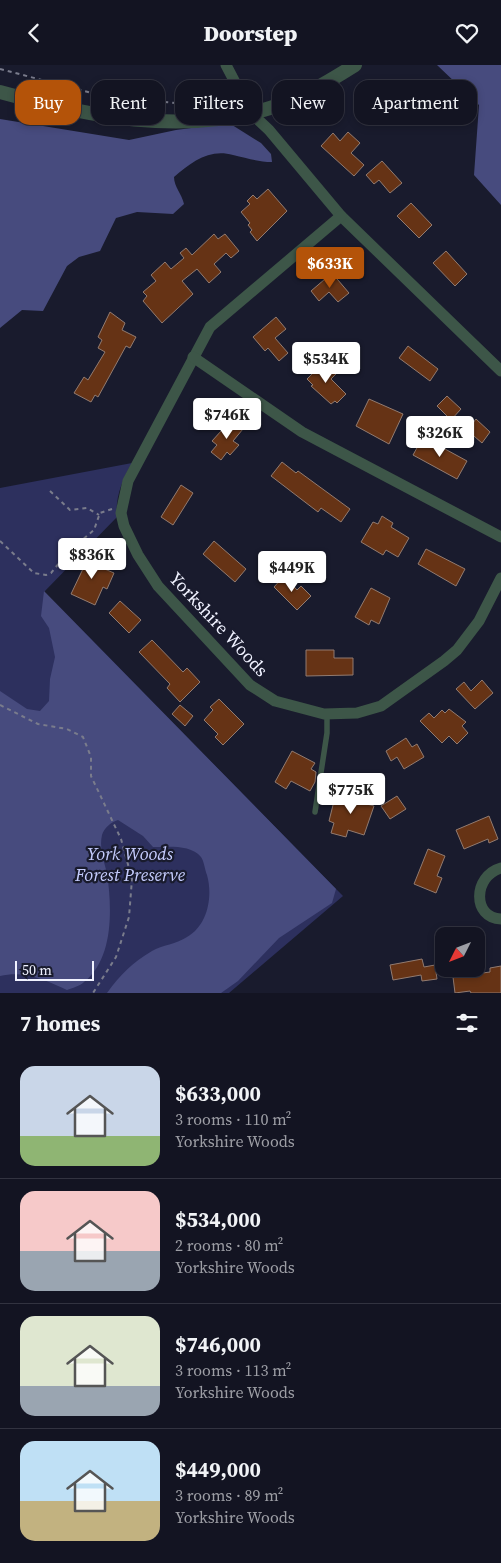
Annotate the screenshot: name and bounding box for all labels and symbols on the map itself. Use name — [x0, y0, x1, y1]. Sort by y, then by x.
pin: $633K — [295, 247, 365, 289]
pin: $534K — [291, 341, 361, 384]
pin: $746K — [192, 397, 262, 440]
pin: $326K — [405, 415, 475, 458]
pin: $836K — [57, 537, 127, 580]
pin: $449K — [257, 551, 327, 593]
street label: Yorkshire Woods — [164, 566, 274, 682]
pin: $775K — [316, 773, 386, 815]
park label: York Woods Forest Preserve — [74, 841, 186, 887]
north arrow — [435, 927, 485, 977]
scale bar — [15, 958, 94, 981]

